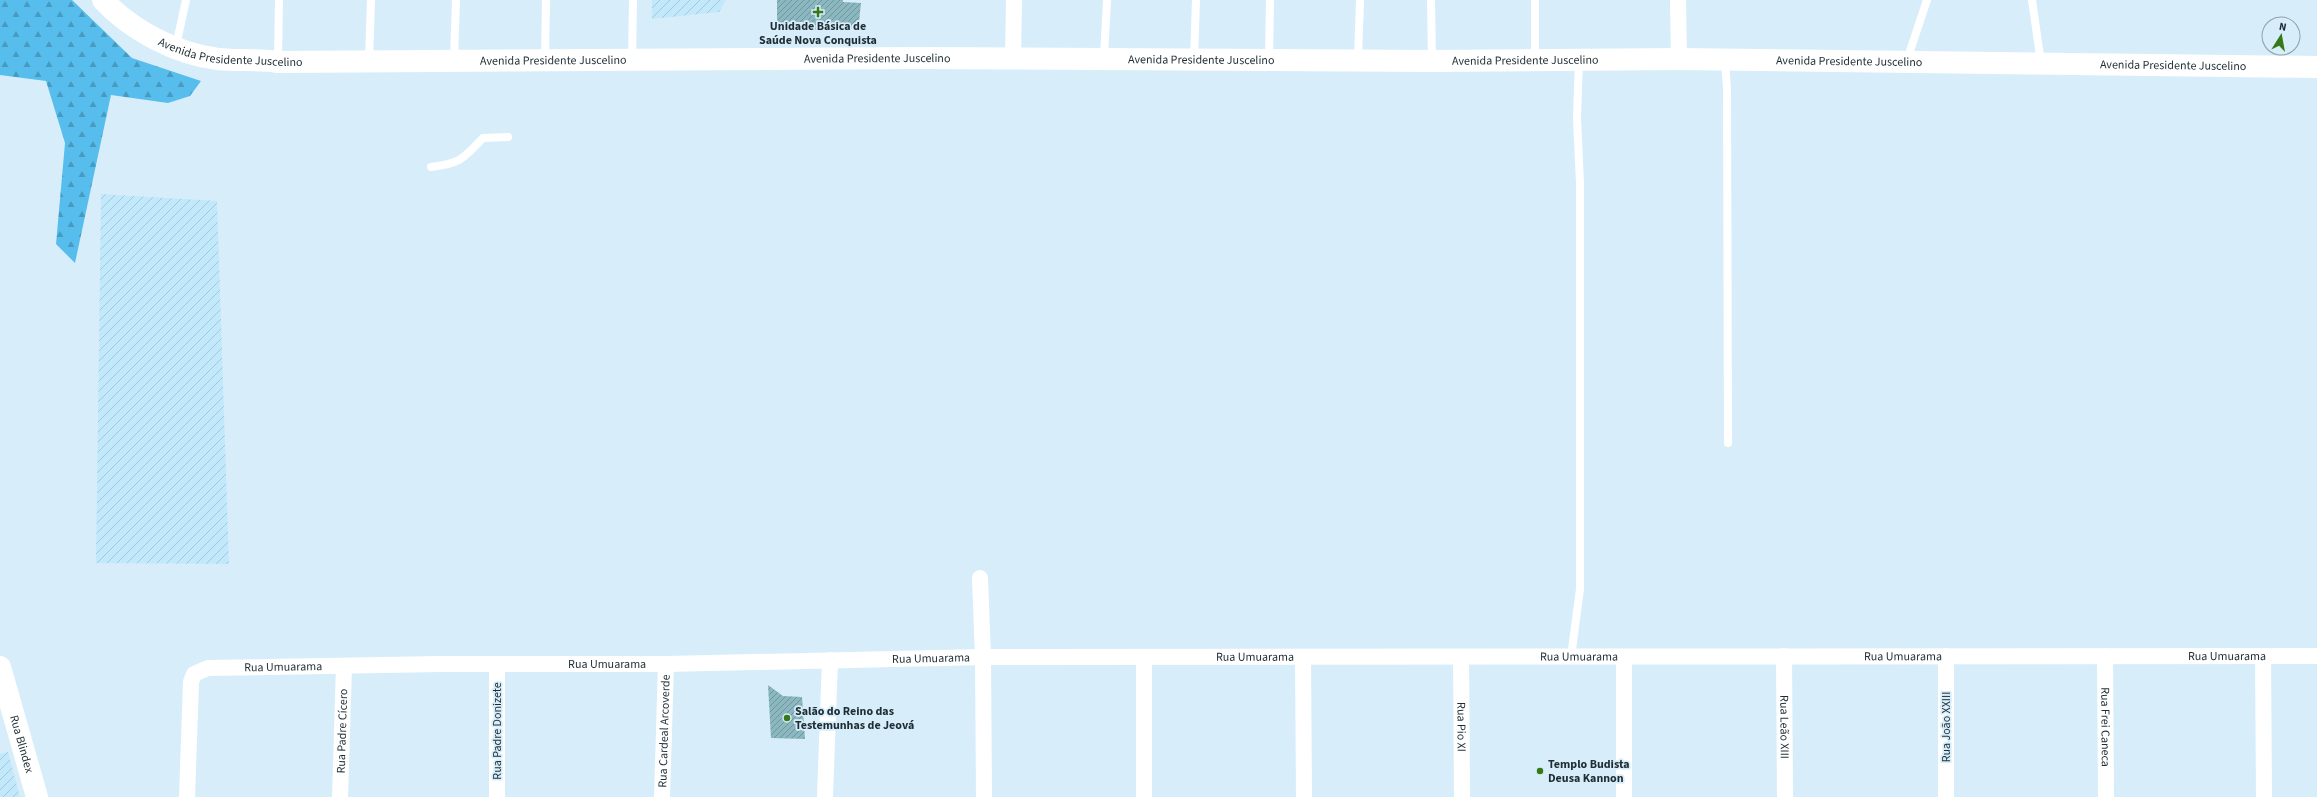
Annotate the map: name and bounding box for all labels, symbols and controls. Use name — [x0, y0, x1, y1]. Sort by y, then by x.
marker: Unidade Básica de Saúde Nova Conquista — [812, 6, 824, 18]
north arrow — [2261, 16, 2301, 56]
place label: Unidade Básica de Saúde Nova Conquista — [759, 18, 877, 49]
text: N — [2278, 19, 2288, 35]
street label: Avenida Presidente Juscelino — [155, 33, 303, 71]
street label: Avenida Presidente Juscelino — [804, 49, 951, 67]
street label: Avenida Presidente Juscelino — [480, 51, 627, 69]
street label: Avenida Presidente Juscelino — [1128, 51, 1275, 69]
street label: Avenida Presidente Juscelino — [1452, 51, 1599, 69]
street label: Avenida Presidente Juscelino — [1776, 52, 1923, 71]
street label: Avenida Presidente Juscelino — [2100, 56, 2247, 75]
street label: Rua Umuarama — [1216, 648, 1294, 665]
street label: Rua Umuarama — [1540, 648, 1618, 665]
street label: Rua Umuarama — [1864, 648, 1942, 665]
street label: Rua Umuarama — [2188, 648, 2266, 665]
street label: Rua Umuarama — [892, 649, 970, 668]
street label: Rua Umuarama — [568, 656, 646, 673]
street label: Rua Umuarama — [244, 658, 322, 676]
street label: Rua Cardeal Arcoverde — [654, 674, 674, 788]
street label: Rua Padre Donizete — [489, 682, 506, 780]
street label: Rua Frei Caneca — [2097, 687, 2114, 767]
street label: Rua Padre Cícero — [332, 688, 352, 774]
street label: Rua João XXIII — [1938, 692, 1955, 762]
street label: Rua Leão XIII — [1776, 695, 1793, 759]
street label: Rua Pio XI — [1453, 702, 1470, 752]
place label: Salão do Reino das Testemunhas de Jeová — [795, 703, 914, 734]
street label: Rua Blindex — [6, 713, 38, 775]
marker: Salão do Reino das Testemunhas de Jeová — [782, 713, 792, 723]
place label: Templo Budista Deusa Kannon — [1548, 756, 1630, 787]
marker: Templo Budista Deusa Kannon — [1535, 766, 1545, 776]

